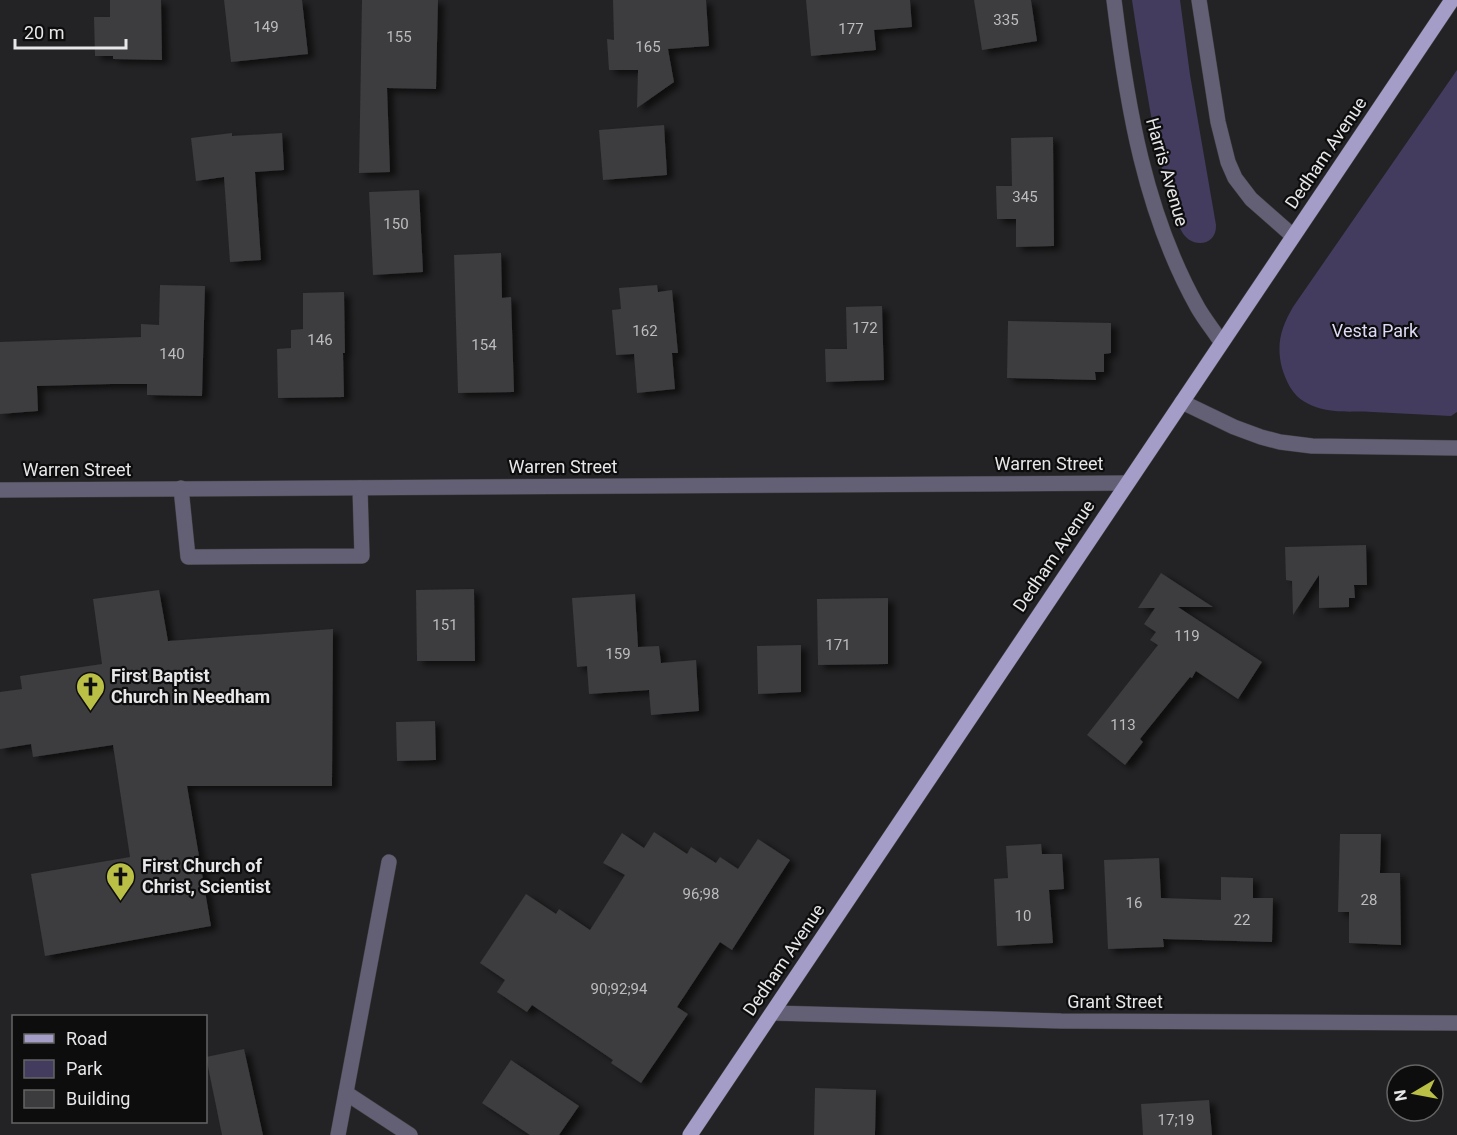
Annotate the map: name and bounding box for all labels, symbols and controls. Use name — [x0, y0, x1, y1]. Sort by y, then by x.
house number: 335 — [993, 11, 1019, 29]
scale bar — [15, 12, 126, 50]
house number: 149 — [253, 18, 279, 36]
house number: 177 — [838, 20, 864, 38]
text: 20 m — [24, 22, 64, 43]
house number: 155 — [386, 28, 412, 46]
house number: 165 — [635, 38, 661, 56]
street label: Dedham Avenue — [1280, 93, 1371, 213]
street label: Harris Avenue — [1142, 115, 1193, 229]
house number: 345 — [1012, 188, 1038, 206]
house number: 150 — [383, 215, 409, 233]
house number: 172 — [852, 319, 878, 337]
park label: Vesta Park — [1332, 320, 1419, 341]
house number: 162 — [632, 322, 658, 340]
house number: 146 — [307, 331, 333, 349]
house number: 154 — [471, 336, 497, 354]
house number: 140 — [159, 345, 185, 363]
street label: Warren Street — [995, 453, 1104, 474]
street label: Warren Street — [509, 456, 618, 477]
street label: Warren Street — [23, 459, 132, 480]
street label: Dedham Avenue — [1008, 496, 1099, 616]
house number: 151 — [432, 616, 458, 634]
house number: 119 — [1174, 627, 1200, 645]
house number: 171 — [825, 636, 851, 654]
house number: 159 — [605, 645, 631, 663]
place label: First Baptist Church in Needham — [111, 665, 270, 707]
church icon: First Baptist Church in Needham — [74, 670, 106, 712]
house number: 113 — [1110, 716, 1136, 734]
place label: First Church of Christ, Scientist — [142, 855, 271, 897]
church icon: First Church of Christ, Scientist — [105, 860, 137, 902]
house number: 96;98 — [683, 885, 719, 903]
house number: 28 — [1361, 891, 1377, 909]
house number: 16 — [1126, 894, 1142, 912]
street label: Dedham Avenue — [738, 900, 829, 1020]
house number: 10 — [1015, 907, 1031, 925]
house number: 22 — [1234, 911, 1250, 929]
house number: 90;92;94 — [591, 980, 648, 998]
street label: Grant Street — [1067, 991, 1163, 1012]
legend — [12, 1015, 207, 1123]
text: Road — [66, 1028, 107, 1049]
text: Park — [66, 1058, 103, 1079]
north arrow — [1385, 1063, 1445, 1123]
text: Building — [66, 1088, 130, 1109]
text: N — [1390, 1088, 1411, 1103]
house number: 17;19 — [1158, 1111, 1194, 1129]

